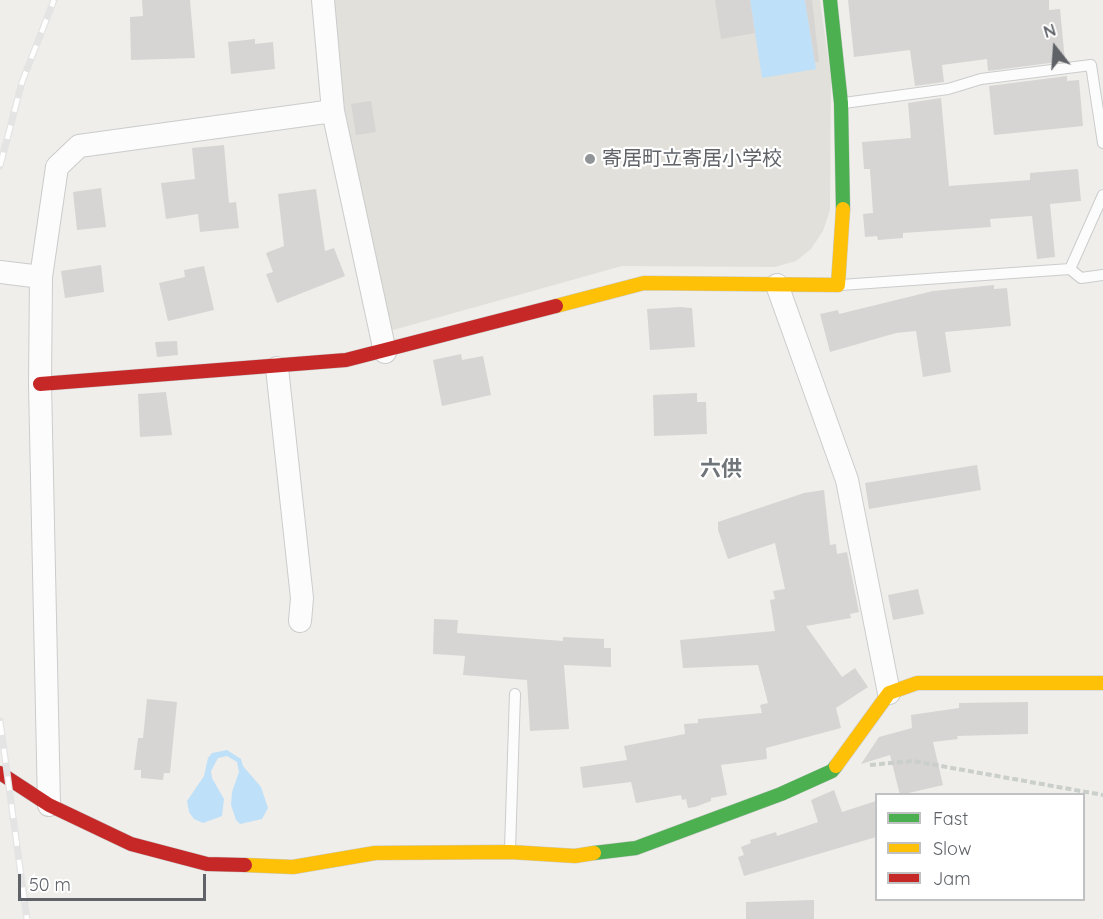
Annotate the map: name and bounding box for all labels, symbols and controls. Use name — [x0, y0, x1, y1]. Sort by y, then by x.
north arrow — [1025, 18, 1085, 78]
text: N — [1041, 20, 1058, 42]
place label: 寄居町立寄居小学校 — [602, 147, 782, 171]
marker: 寄居町立寄居小学校 — [583, 152, 597, 166]
district label: 六供 — [700, 457, 742, 483]
legend — [875, 793, 1085, 901]
text: Fast — [933, 807, 968, 830]
text: Slow — [933, 837, 971, 860]
scale bar — [21, 862, 208, 900]
text: Jam — [933, 867, 971, 890]
text: 50 m — [29, 873, 71, 896]

